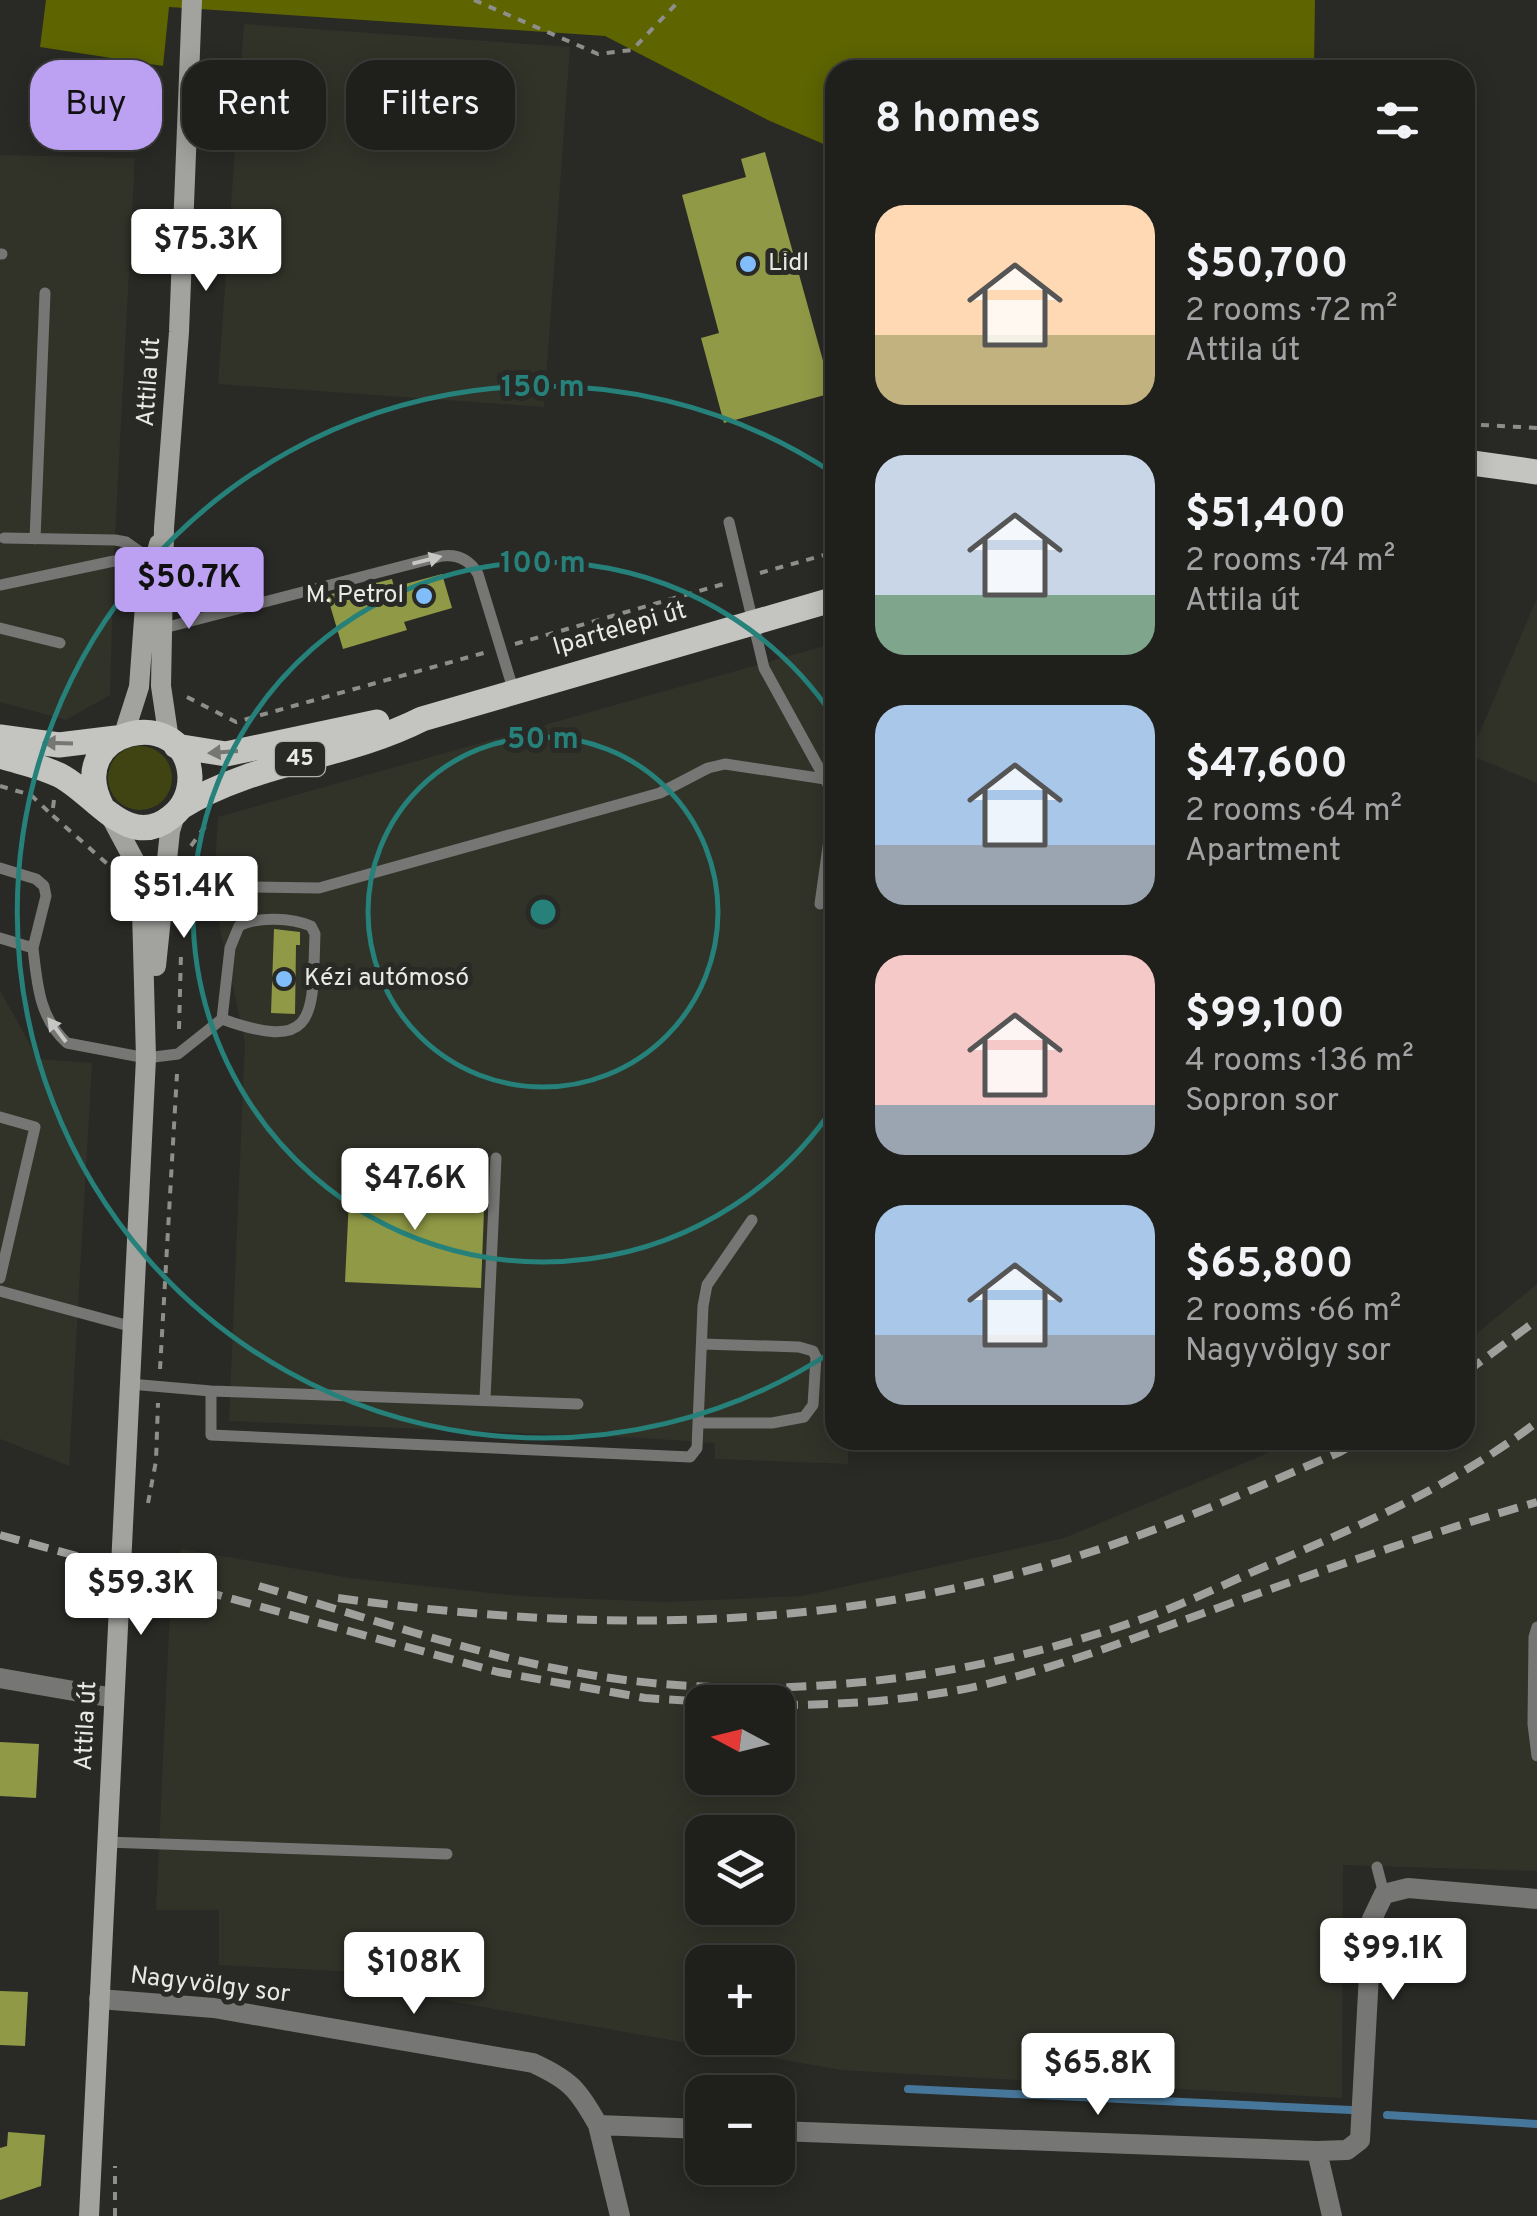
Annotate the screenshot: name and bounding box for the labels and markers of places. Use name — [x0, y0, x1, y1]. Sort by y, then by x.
pin: $75.3K — [125, 209, 287, 294]
place label: Lidl — [768, 248, 809, 280]
marker: Lidl — [737, 253, 759, 275]
pin: $50.7K — [108, 547, 270, 632]
place label: M. Petrol — [305, 580, 404, 612]
marker: M. Petrol — [413, 585, 435, 607]
pin: $51.4K — [103, 856, 265, 941]
centre of rings — [525, 894, 561, 930]
place label: Kézi autómosó — [304, 963, 469, 995]
marker: Kézi autómosó — [273, 968, 295, 990]
pin: $47.6K — [334, 1148, 496, 1233]
pin: $59.3K — [60, 1553, 222, 1638]
pin: $99.1K — [1312, 1918, 1474, 2003]
pin: $108K — [344, 1932, 484, 2017]
pin: $65.8K — [1017, 2033, 1179, 2118]

